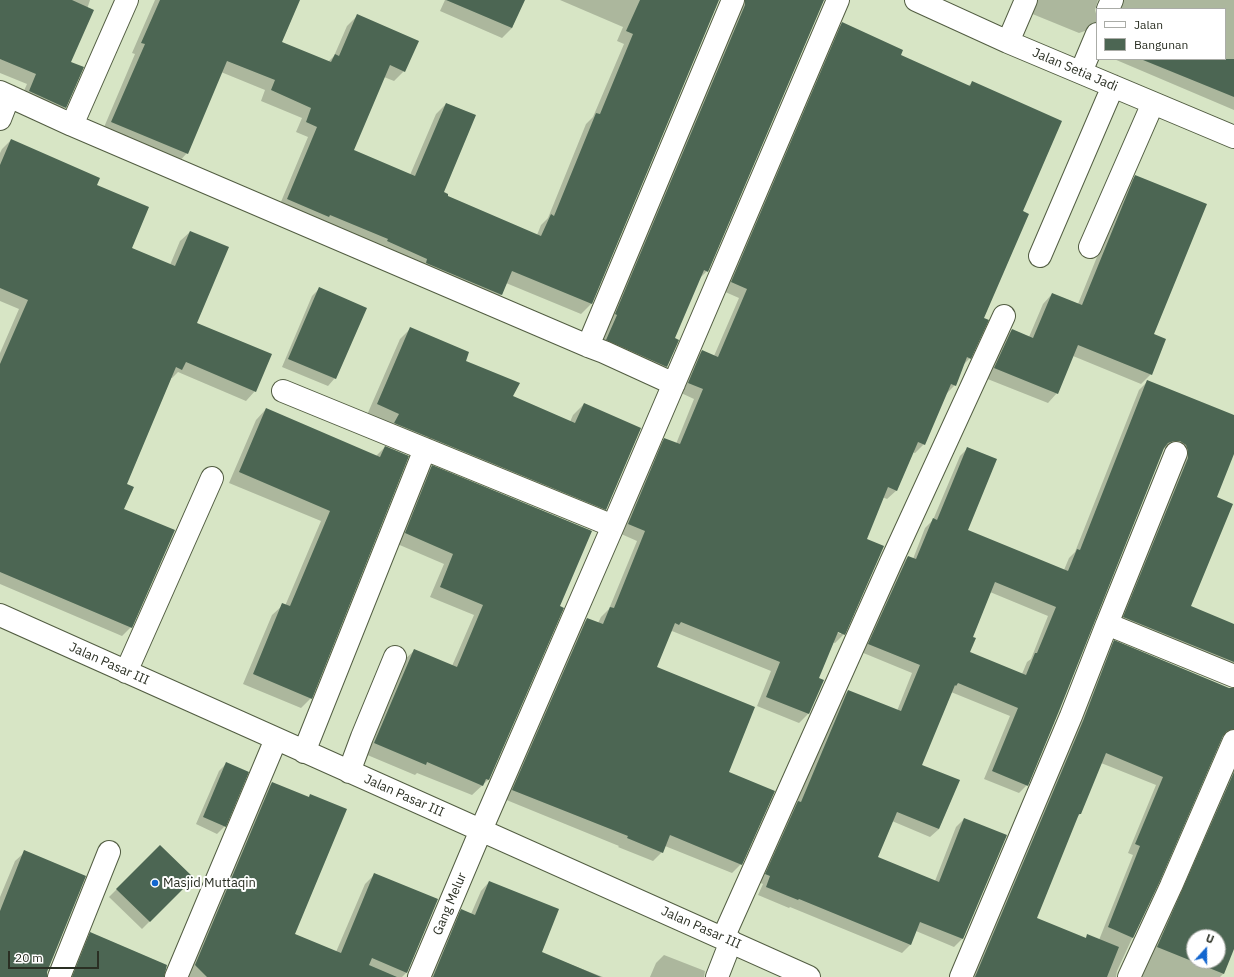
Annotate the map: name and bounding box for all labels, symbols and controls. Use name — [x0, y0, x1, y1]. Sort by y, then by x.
legend — [1096, 8, 1226, 60]
text: Jalan — [1134, 17, 1163, 32]
text: Bangunan — [1134, 37, 1188, 52]
street label: Jalan Setia Jadi — [1030, 45, 1120, 95]
street label: Jalan Pasar III — [67, 639, 151, 689]
street label: Jalan Pasar III — [362, 771, 446, 821]
street label: Gang Melur — [430, 870, 470, 938]
place label: Masjid Muttaqin — [163, 875, 256, 891]
marker: Masjid Muttaqin — [150, 878, 160, 888]
street label: Jalan Pasar III — [659, 903, 743, 953]
north arrow — [1186, 929, 1226, 969]
text: U — [1204, 931, 1216, 947]
scale bar — [10, 943, 101, 969]
text: 20 m — [15, 950, 43, 965]

